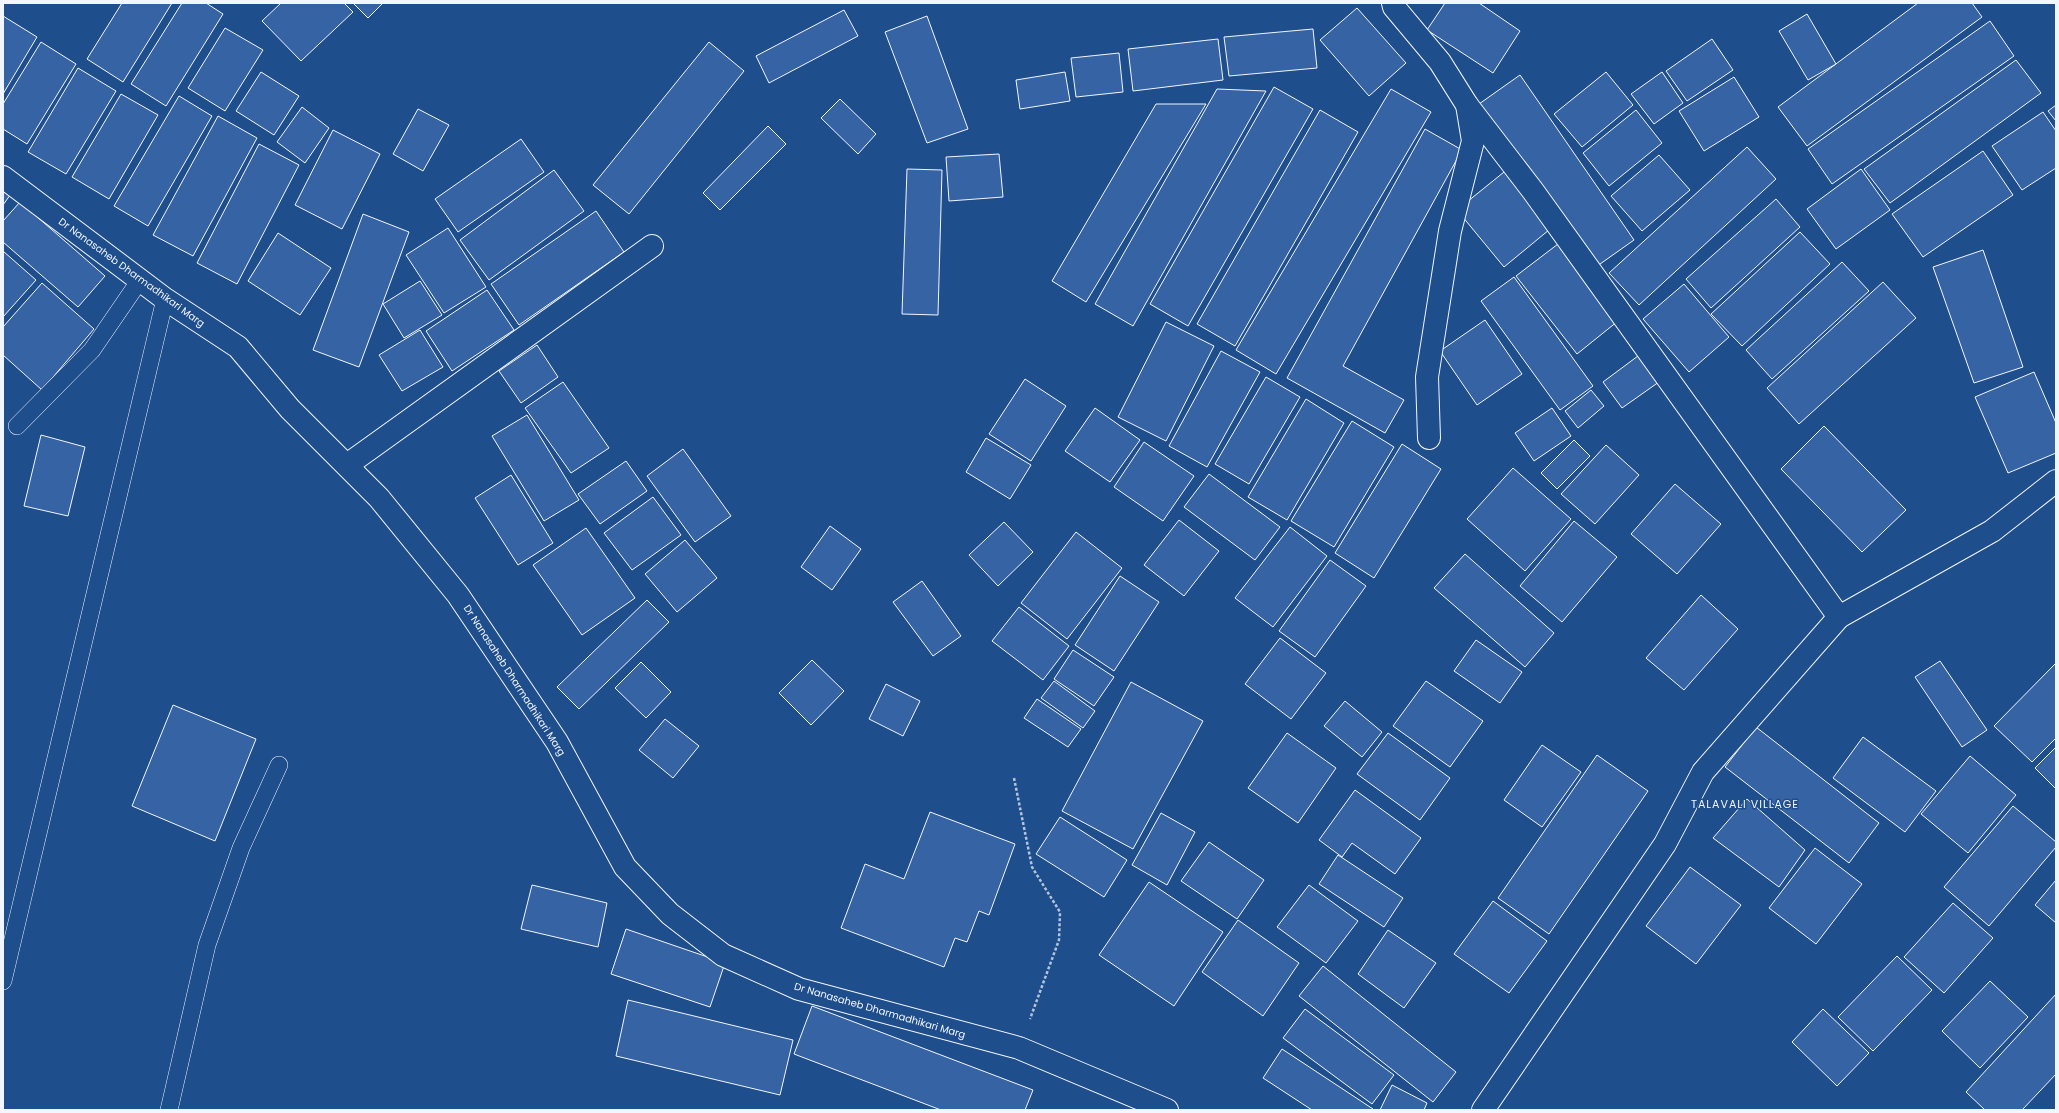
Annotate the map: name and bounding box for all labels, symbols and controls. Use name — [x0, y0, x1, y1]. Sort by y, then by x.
street label: Dr Nanasaheb Dharmadhikari Marg — [55, 214, 208, 331]
street label: Dr Nanasaheb Dharmadhikari Marg — [460, 602, 569, 759]
district label: TALAVALI VILLAGE — [1691, 796, 1799, 812]
street label: Dr Nanasaheb Dharmadhikari Marg — [792, 979, 967, 1042]

